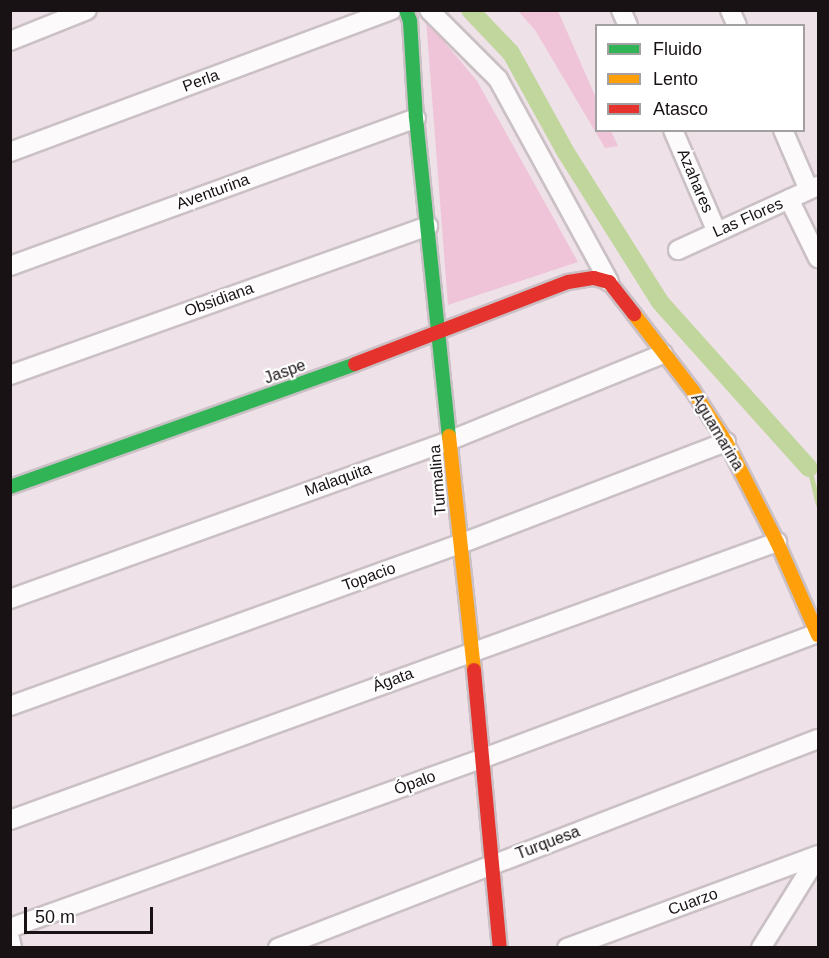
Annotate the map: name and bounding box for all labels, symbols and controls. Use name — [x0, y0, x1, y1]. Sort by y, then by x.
legend — [595, 24, 805, 132]
text: Fluido — [653, 39, 702, 59]
street label: Perla — [180, 66, 222, 96]
text: Lento — [653, 69, 698, 89]
text: Atasco — [653, 99, 708, 119]
street label: Azahares — [673, 146, 717, 216]
street label: Aventurina — [174, 170, 252, 214]
street label: Las Flores — [710, 194, 786, 242]
street label: Obsidiana — [182, 279, 256, 321]
street label: Jaspe — [262, 356, 308, 388]
street label: Aguamarina — [687, 390, 747, 474]
street label: Turmalina — [425, 444, 451, 516]
street label: Malaquita — [302, 459, 374, 501]
street label: Topacio — [340, 559, 398, 595]
street label: Ágata — [370, 664, 416, 696]
street label: Ópalo — [392, 767, 438, 799]
street label: Turquesa — [513, 822, 583, 864]
street label: Cuarzo — [665, 884, 721, 920]
scale bar — [27, 895, 156, 933]
text: 50 m — [35, 907, 75, 927]

